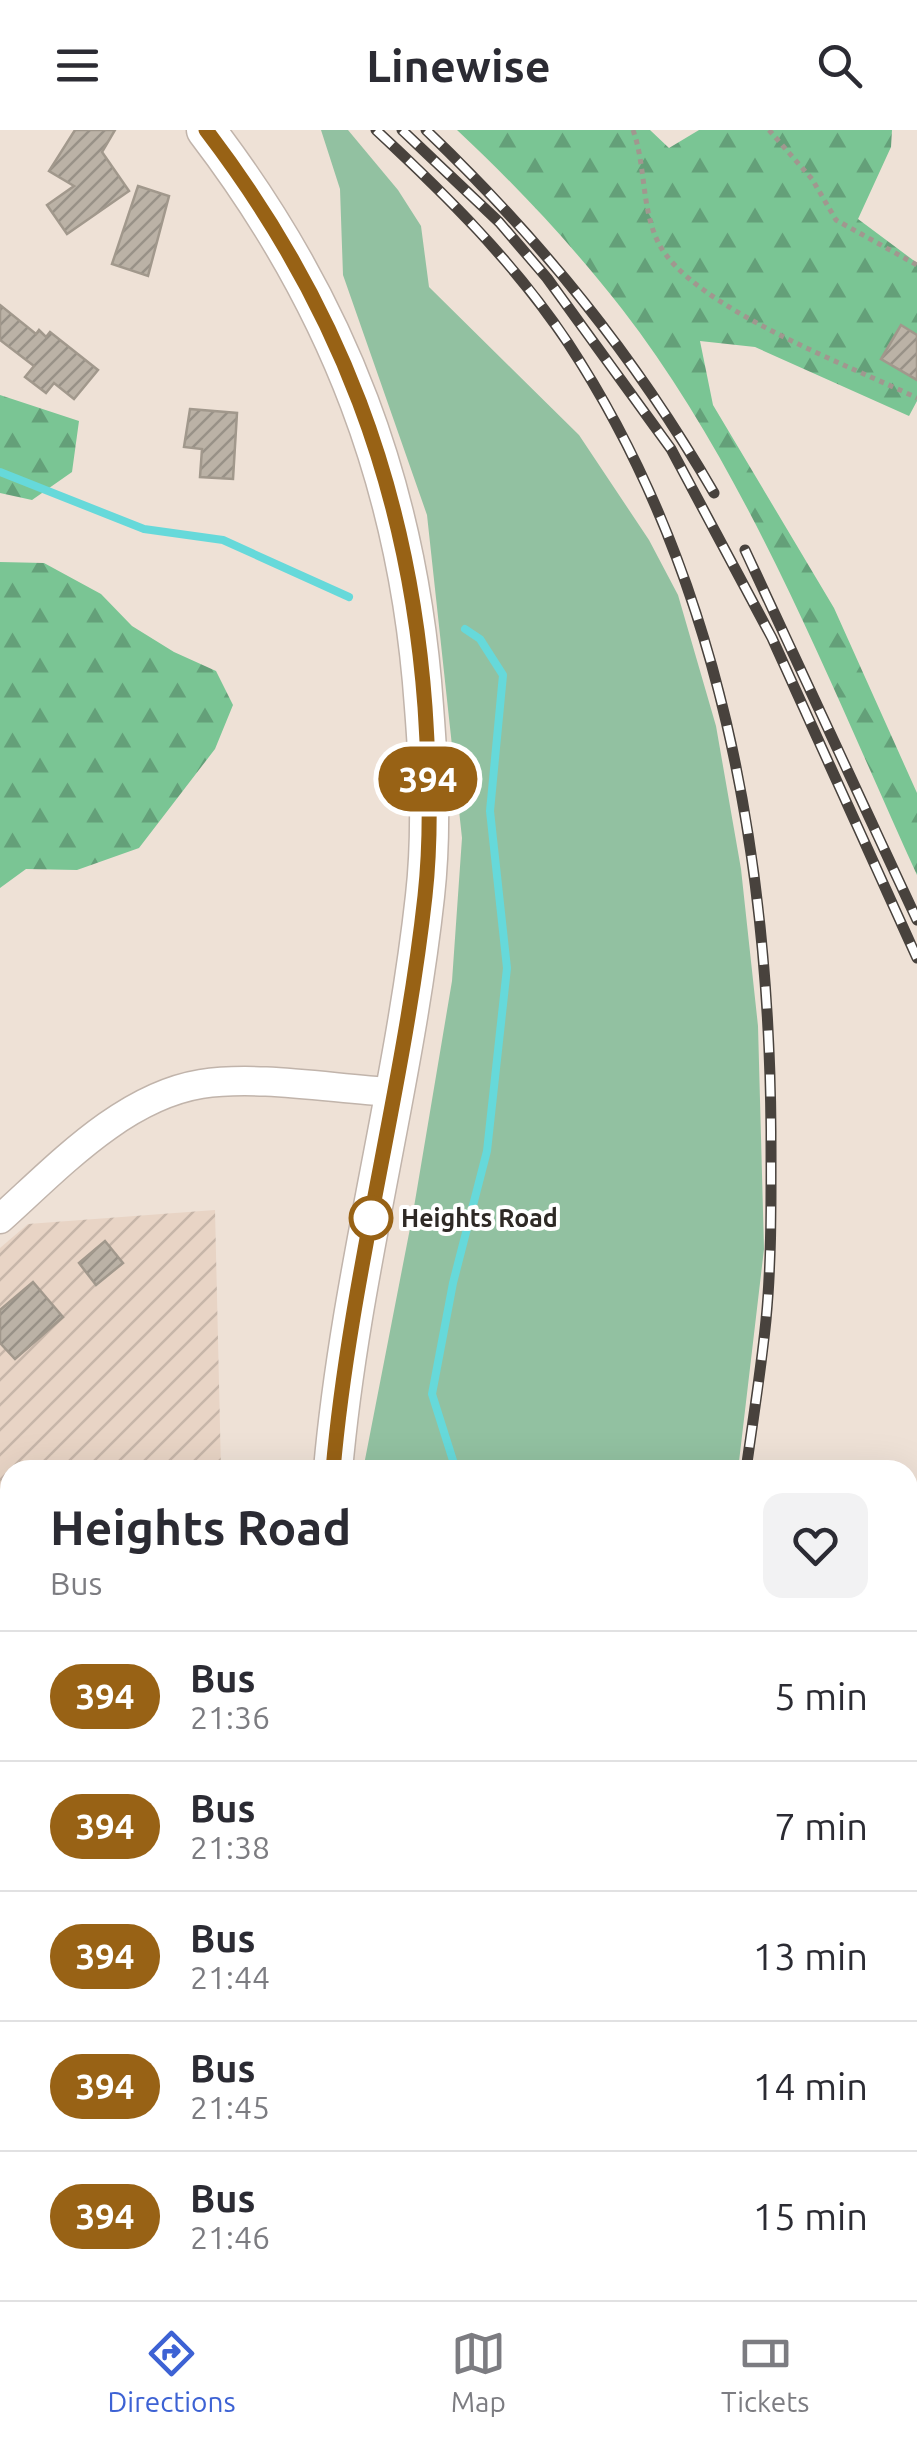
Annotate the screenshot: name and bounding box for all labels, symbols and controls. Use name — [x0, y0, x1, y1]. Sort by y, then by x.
icon: menu — [50, 38, 105, 93]
icon: search — [812, 38, 867, 93]
text: Linewise — [366, 40, 551, 91]
line badge: 394 — [370, 746, 486, 812]
text: 394 — [398, 759, 458, 799]
marker: Heights Road — [350, 1197, 392, 1239]
place label: Heights Road — [401, 1204, 558, 1232]
button: heart — [763, 1493, 868, 1598]
text: Heights Road — [50, 1500, 351, 1554]
text: Bus — [50, 1565, 102, 1601]
text: Bus — [190, 1657, 255, 1699]
text: 5 min — [774, 1675, 868, 1717]
text: 394 — [75, 1676, 135, 1716]
text: 21:36 — [190, 1699, 270, 1735]
text: Bus — [190, 1787, 255, 1829]
text: 7 min — [774, 1805, 868, 1847]
text: 394 — [75, 1806, 135, 1846]
text: 21:38 — [190, 1829, 270, 1865]
text: Bus — [190, 1917, 255, 1959]
text: 13 min — [753, 1935, 868, 1977]
text: 394 — [75, 1936, 135, 1976]
text: 21:44 — [190, 1959, 270, 1995]
text: Bus — [190, 2047, 255, 2089]
text: 14 min — [753, 2065, 868, 2107]
text: 394 — [75, 2066, 135, 2106]
text: 21:45 — [190, 2089, 270, 2125]
text: Bus — [190, 2177, 255, 2219]
text: 15 min — [753, 2195, 868, 2237]
text: 394 — [75, 2196, 135, 2236]
text: 21:46 — [190, 2219, 270, 2255]
tab: Directions — [108, 2326, 236, 2417]
tab: Map — [451, 2326, 506, 2417]
tab: Tickets — [721, 2326, 809, 2417]

